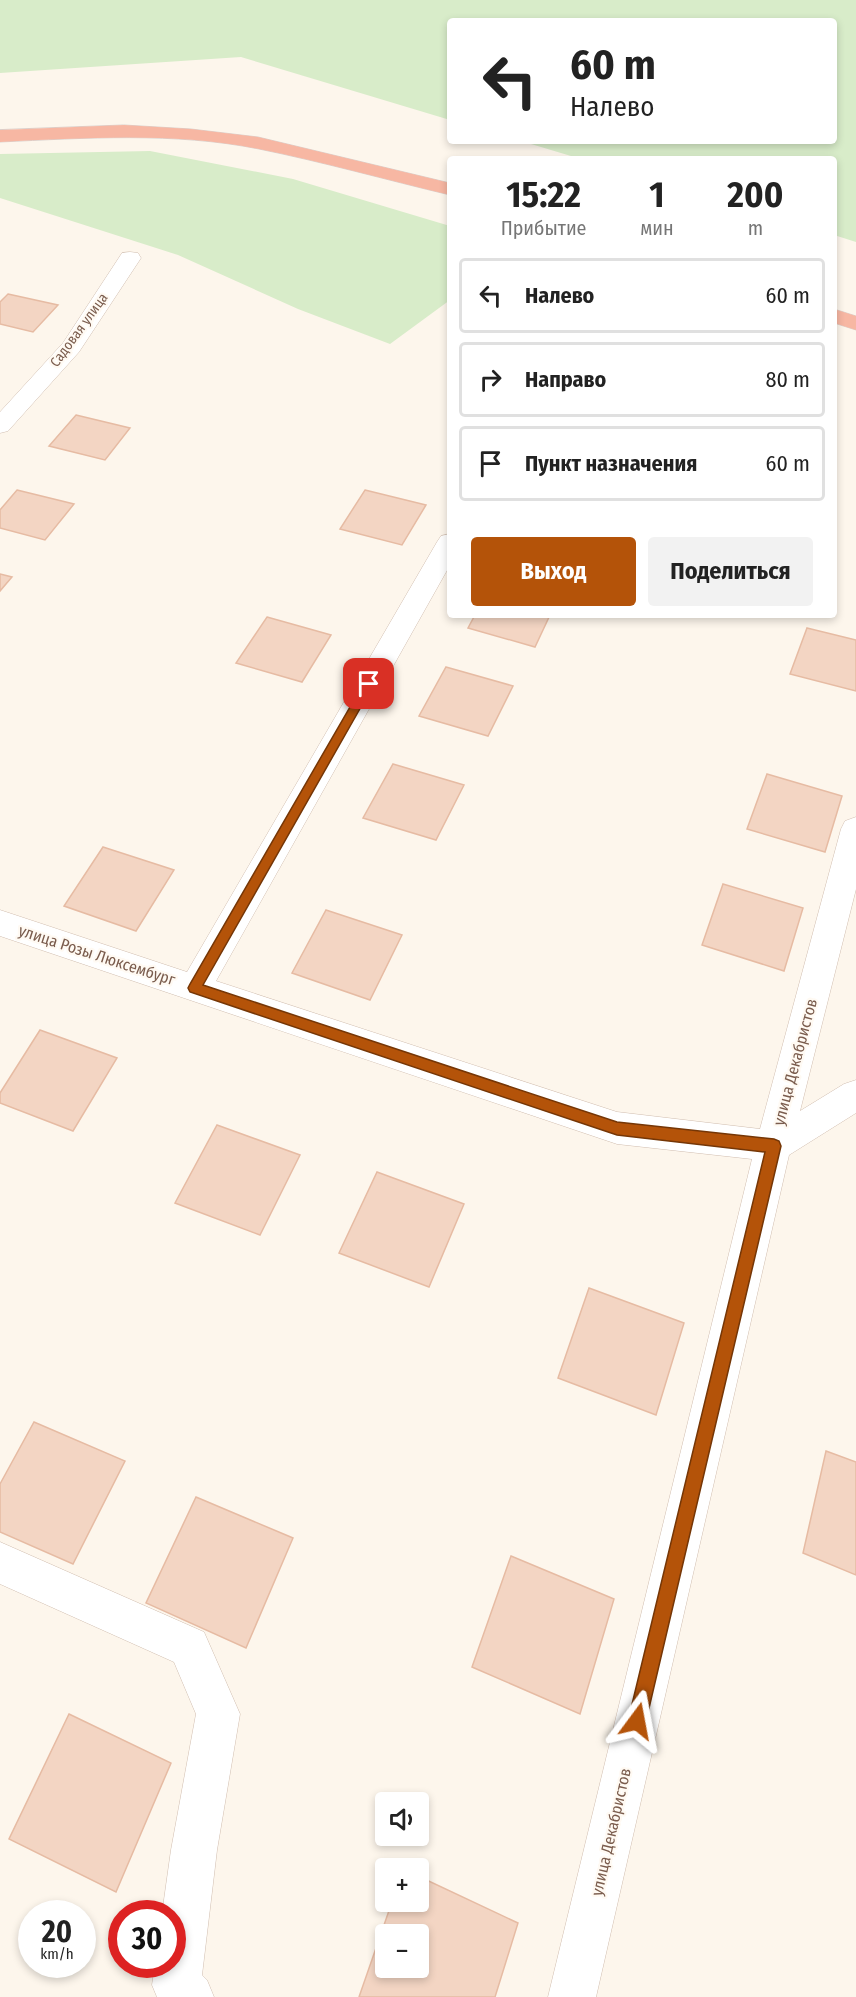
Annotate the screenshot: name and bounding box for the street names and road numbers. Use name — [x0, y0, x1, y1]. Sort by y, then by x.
street label: Садовая улица — [46, 290, 112, 370]
street label: улица Розы Люксембург — [16, 921, 179, 990]
street label: улица Декабристов — [769, 996, 821, 1128]
street label: улица Декабристов — [587, 1766, 635, 1898]

